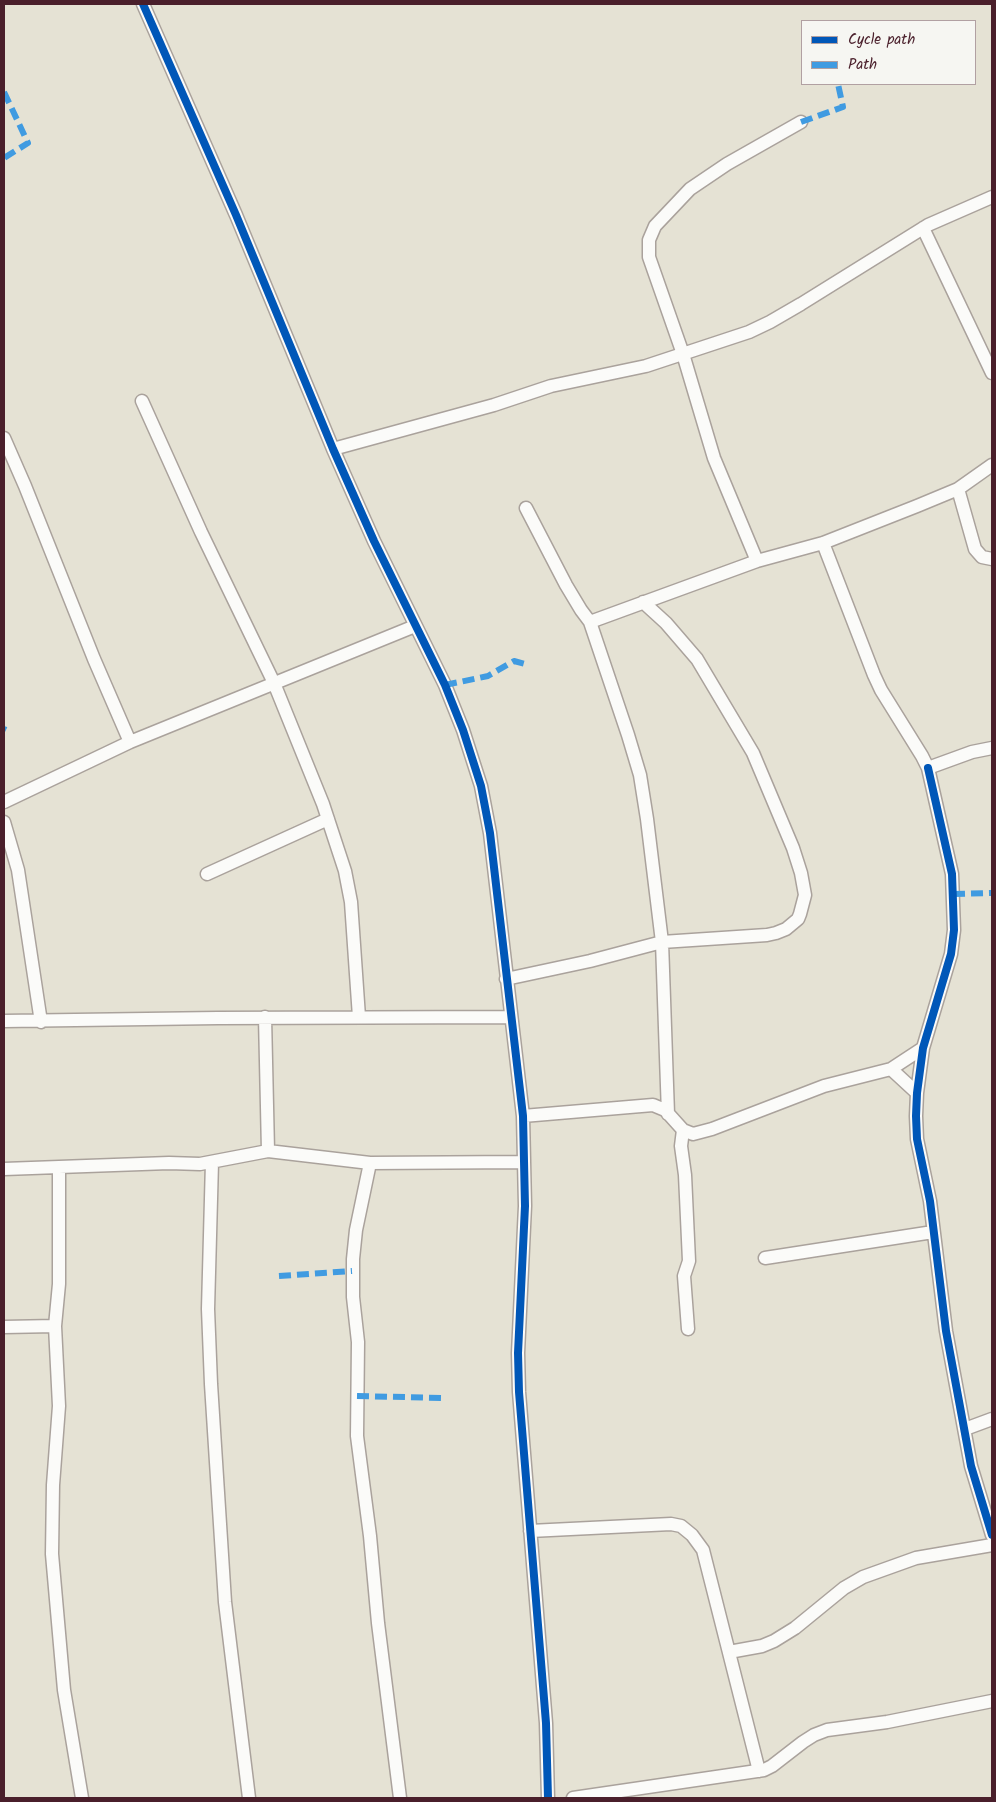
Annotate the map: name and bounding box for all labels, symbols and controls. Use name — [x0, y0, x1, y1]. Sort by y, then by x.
legend — [801, 20, 976, 85]
text: Cycle path — [848, 28, 915, 52]
text: Path — [848, 53, 877, 77]

